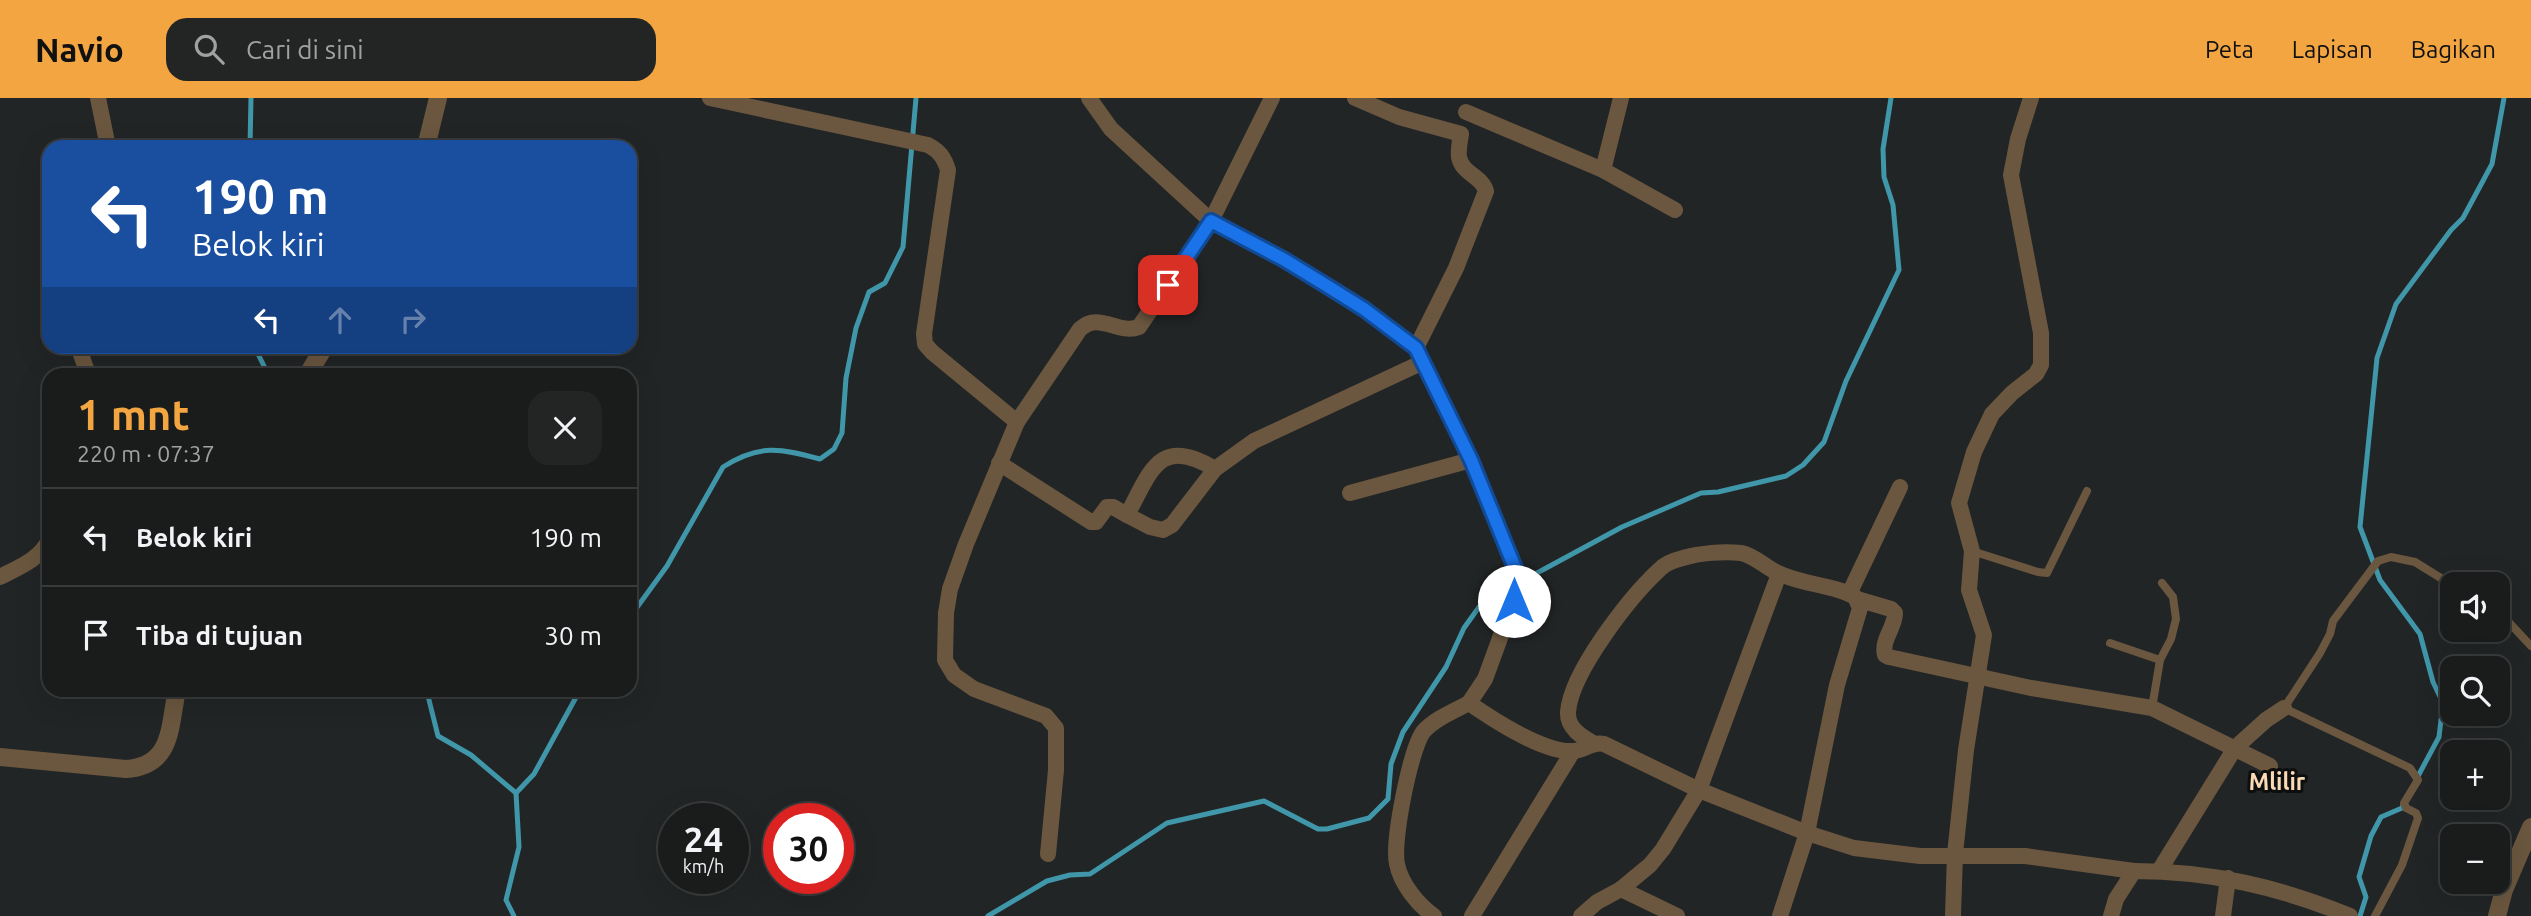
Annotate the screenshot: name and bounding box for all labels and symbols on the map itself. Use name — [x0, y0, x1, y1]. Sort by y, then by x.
pin — [1138, 255, 1198, 315]
position arrow — [1477, 564, 1551, 638]
district label: Mlilir — [2249, 769, 2306, 794]
speed limit sign: 30 — [763, 803, 854, 894]

